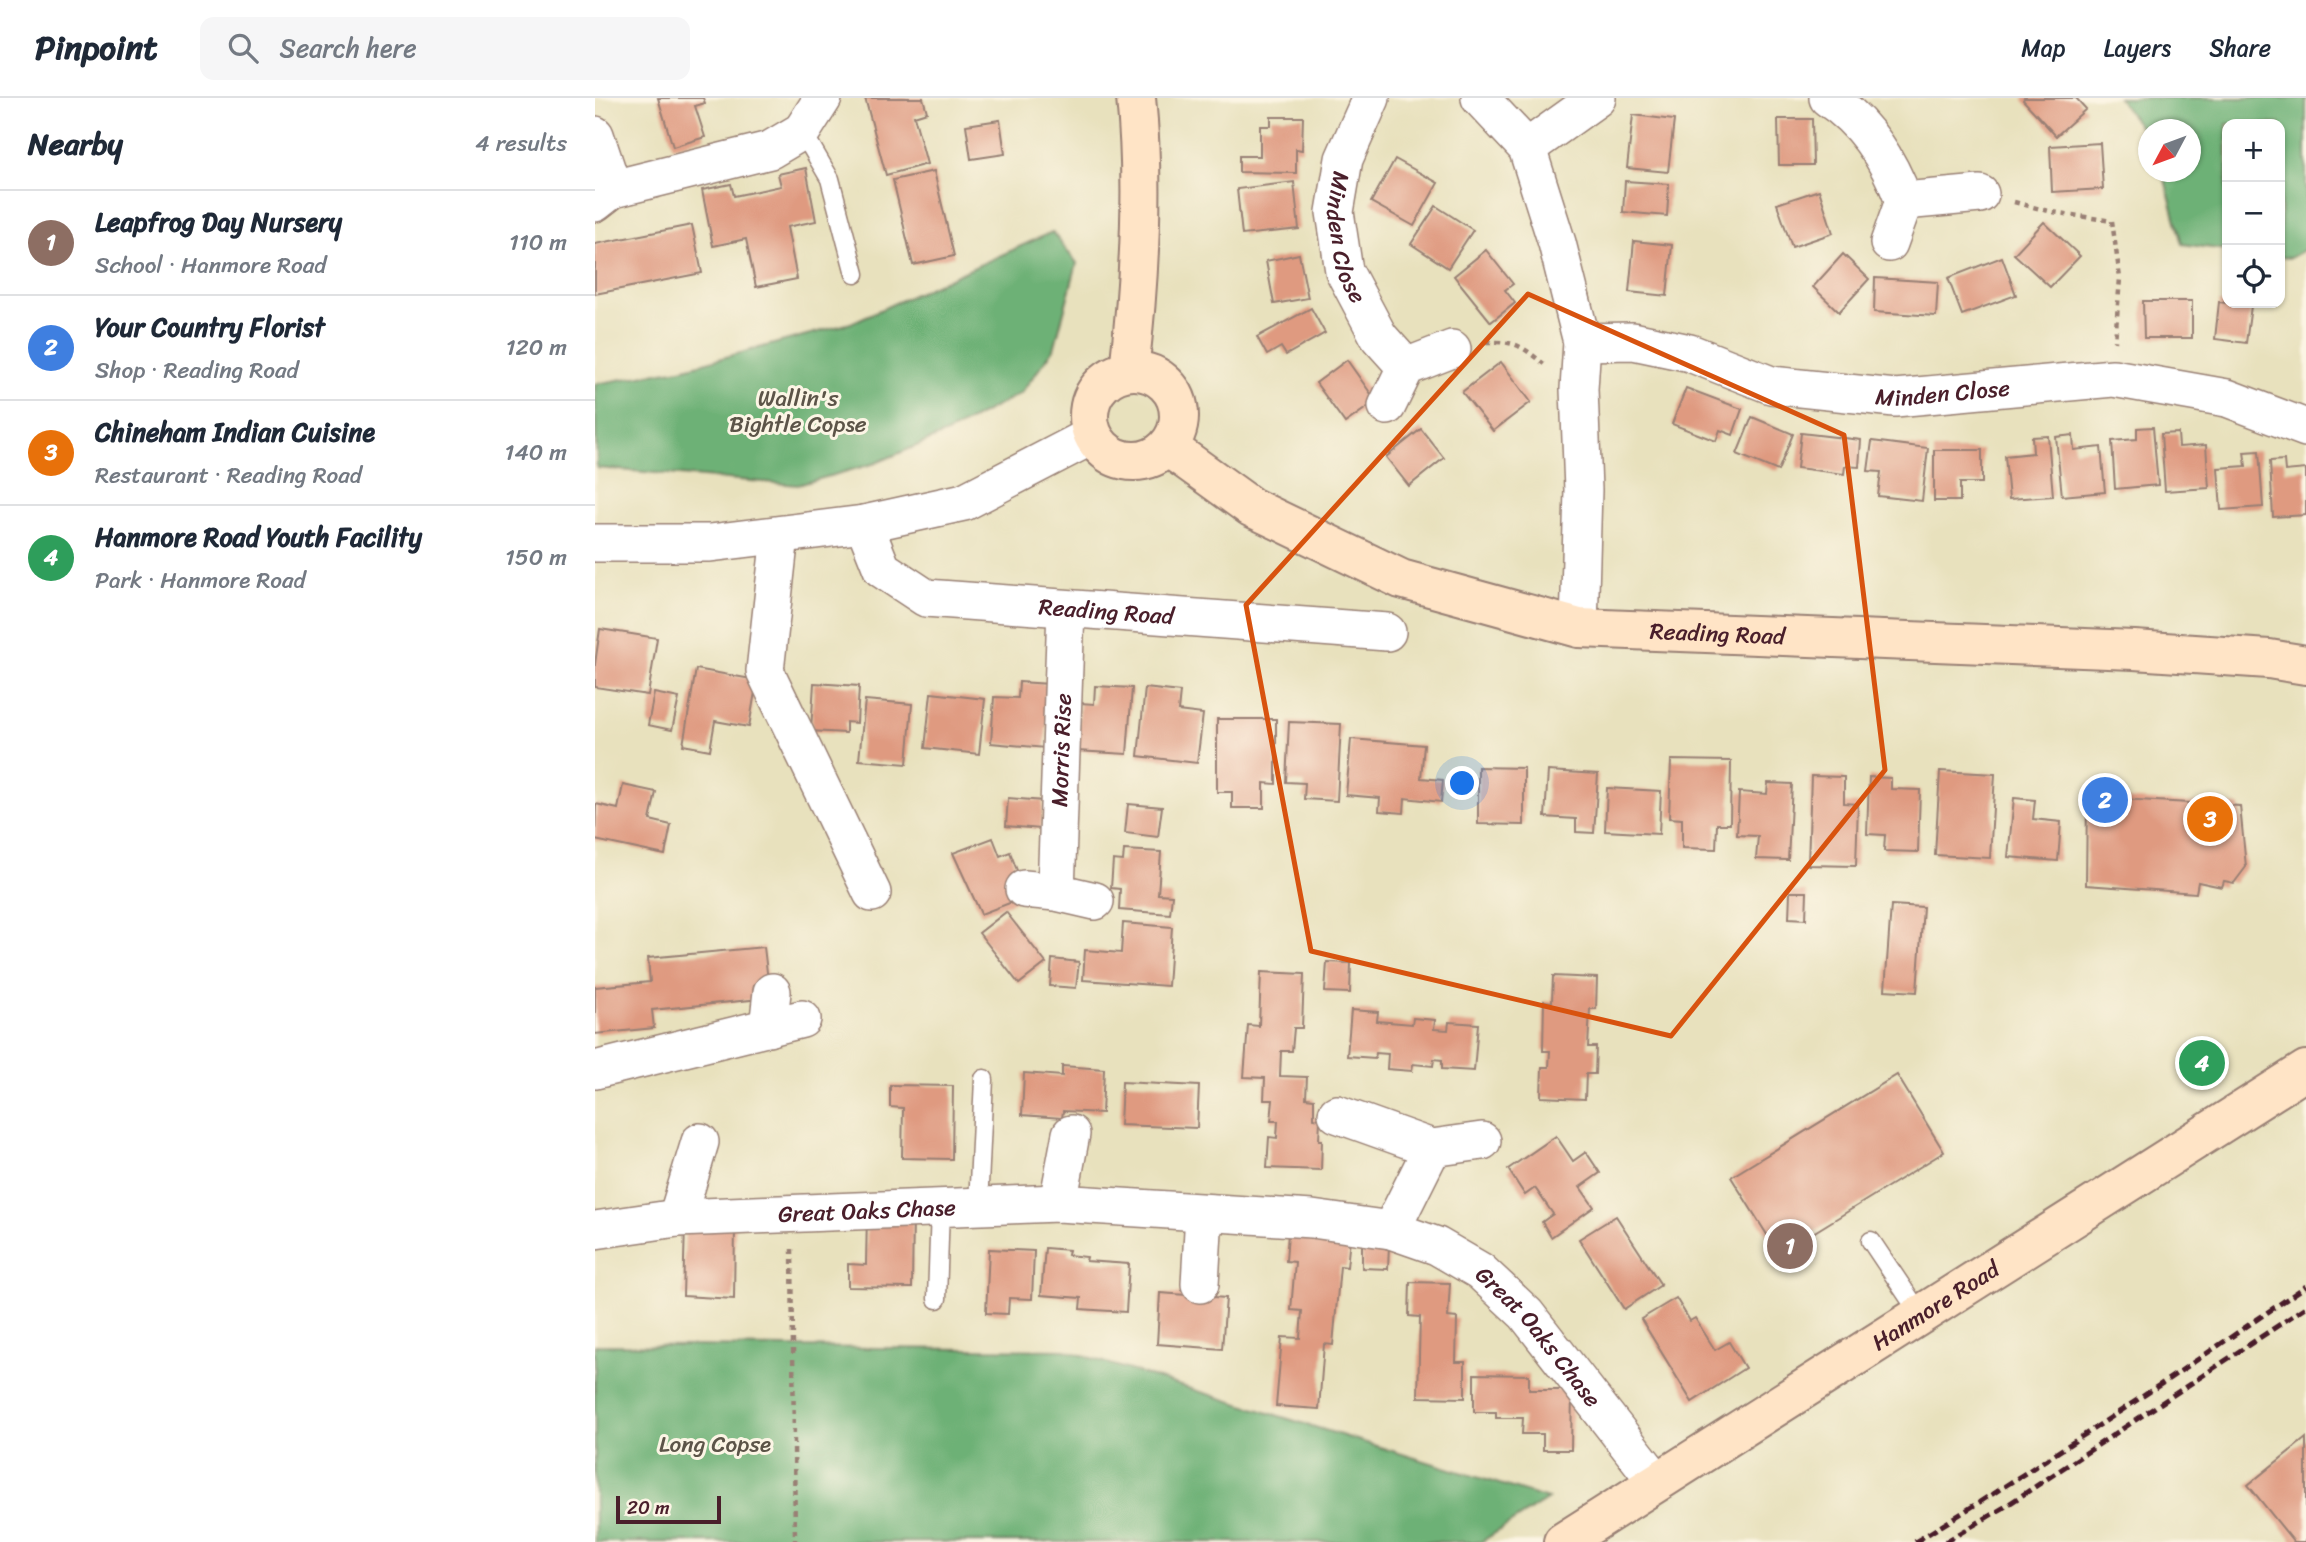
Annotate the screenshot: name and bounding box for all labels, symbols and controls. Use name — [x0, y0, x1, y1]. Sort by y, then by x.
search box — [200, 17, 690, 80]
text: Pinpoint — [35, 19, 158, 77]
text: Search here — [280, 25, 417, 71]
text: Map — [2021, 27, 2066, 69]
text: Layers — [2104, 27, 2171, 69]
text: Share — [2209, 27, 2271, 69]
icon: search — [224, 29, 262, 67]
text: Nearby — [28, 117, 123, 171]
north arrow — [2138, 119, 2201, 182]
map controls — [2222, 119, 2285, 308]
button: + — [2222, 119, 2285, 182]
text: 4 results — [475, 123, 567, 164]
street label: Minden Close — [1314, 168, 1378, 311]
button: − — [2222, 182, 2285, 245]
text: Leapfrog Day Nursery — [95, 199, 342, 245]
text: 1 — [46, 222, 56, 263]
text: 110 m — [509, 222, 567, 263]
text: School · Hanmore Road — [95, 245, 326, 286]
button: locate — [2222, 245, 2285, 308]
text: Your Country Florist — [95, 304, 325, 350]
text: 2 — [44, 327, 58, 368]
text: 120 m — [506, 327, 567, 368]
text: Shop · Reading Road — [95, 350, 299, 391]
street label: Minden Close — [1874, 368, 2012, 419]
park label: Wallin's Bightle Copse — [729, 378, 867, 445]
text: Chineham Indian Cuisine — [95, 409, 375, 455]
text: 3 — [45, 432, 57, 473]
text: 140 m — [505, 432, 567, 473]
text: Restaurant · Reading Road — [95, 455, 362, 496]
text: Hanmore Road Youth Facility — [95, 514, 422, 560]
text: 4 — [44, 537, 58, 578]
text: 150 m — [505, 537, 567, 578]
text: Park · Hanmore Road — [95, 560, 306, 601]
street label: Reading Road — [1037, 586, 1177, 637]
street label: Reading Road — [1649, 611, 1788, 657]
street label: Morris Rise — [1039, 692, 1084, 808]
your location — [1445, 766, 1479, 800]
pin: 2 — [2082, 774, 2128, 826]
pin: 3 — [2187, 793, 2233, 845]
pin: 4 — [2179, 1037, 2225, 1089]
street label: Great Oaks Chase — [777, 1187, 957, 1235]
pin: 1 — [1767, 1220, 1813, 1272]
street label: Hanmore Road — [1863, 1249, 2009, 1362]
street label: Great Oaks Chase — [1465, 1256, 1612, 1417]
park label: Long Copse — [659, 1424, 771, 1465]
text: 20 m — [627, 1491, 670, 1524]
scale bar — [616, 1493, 721, 1525]

